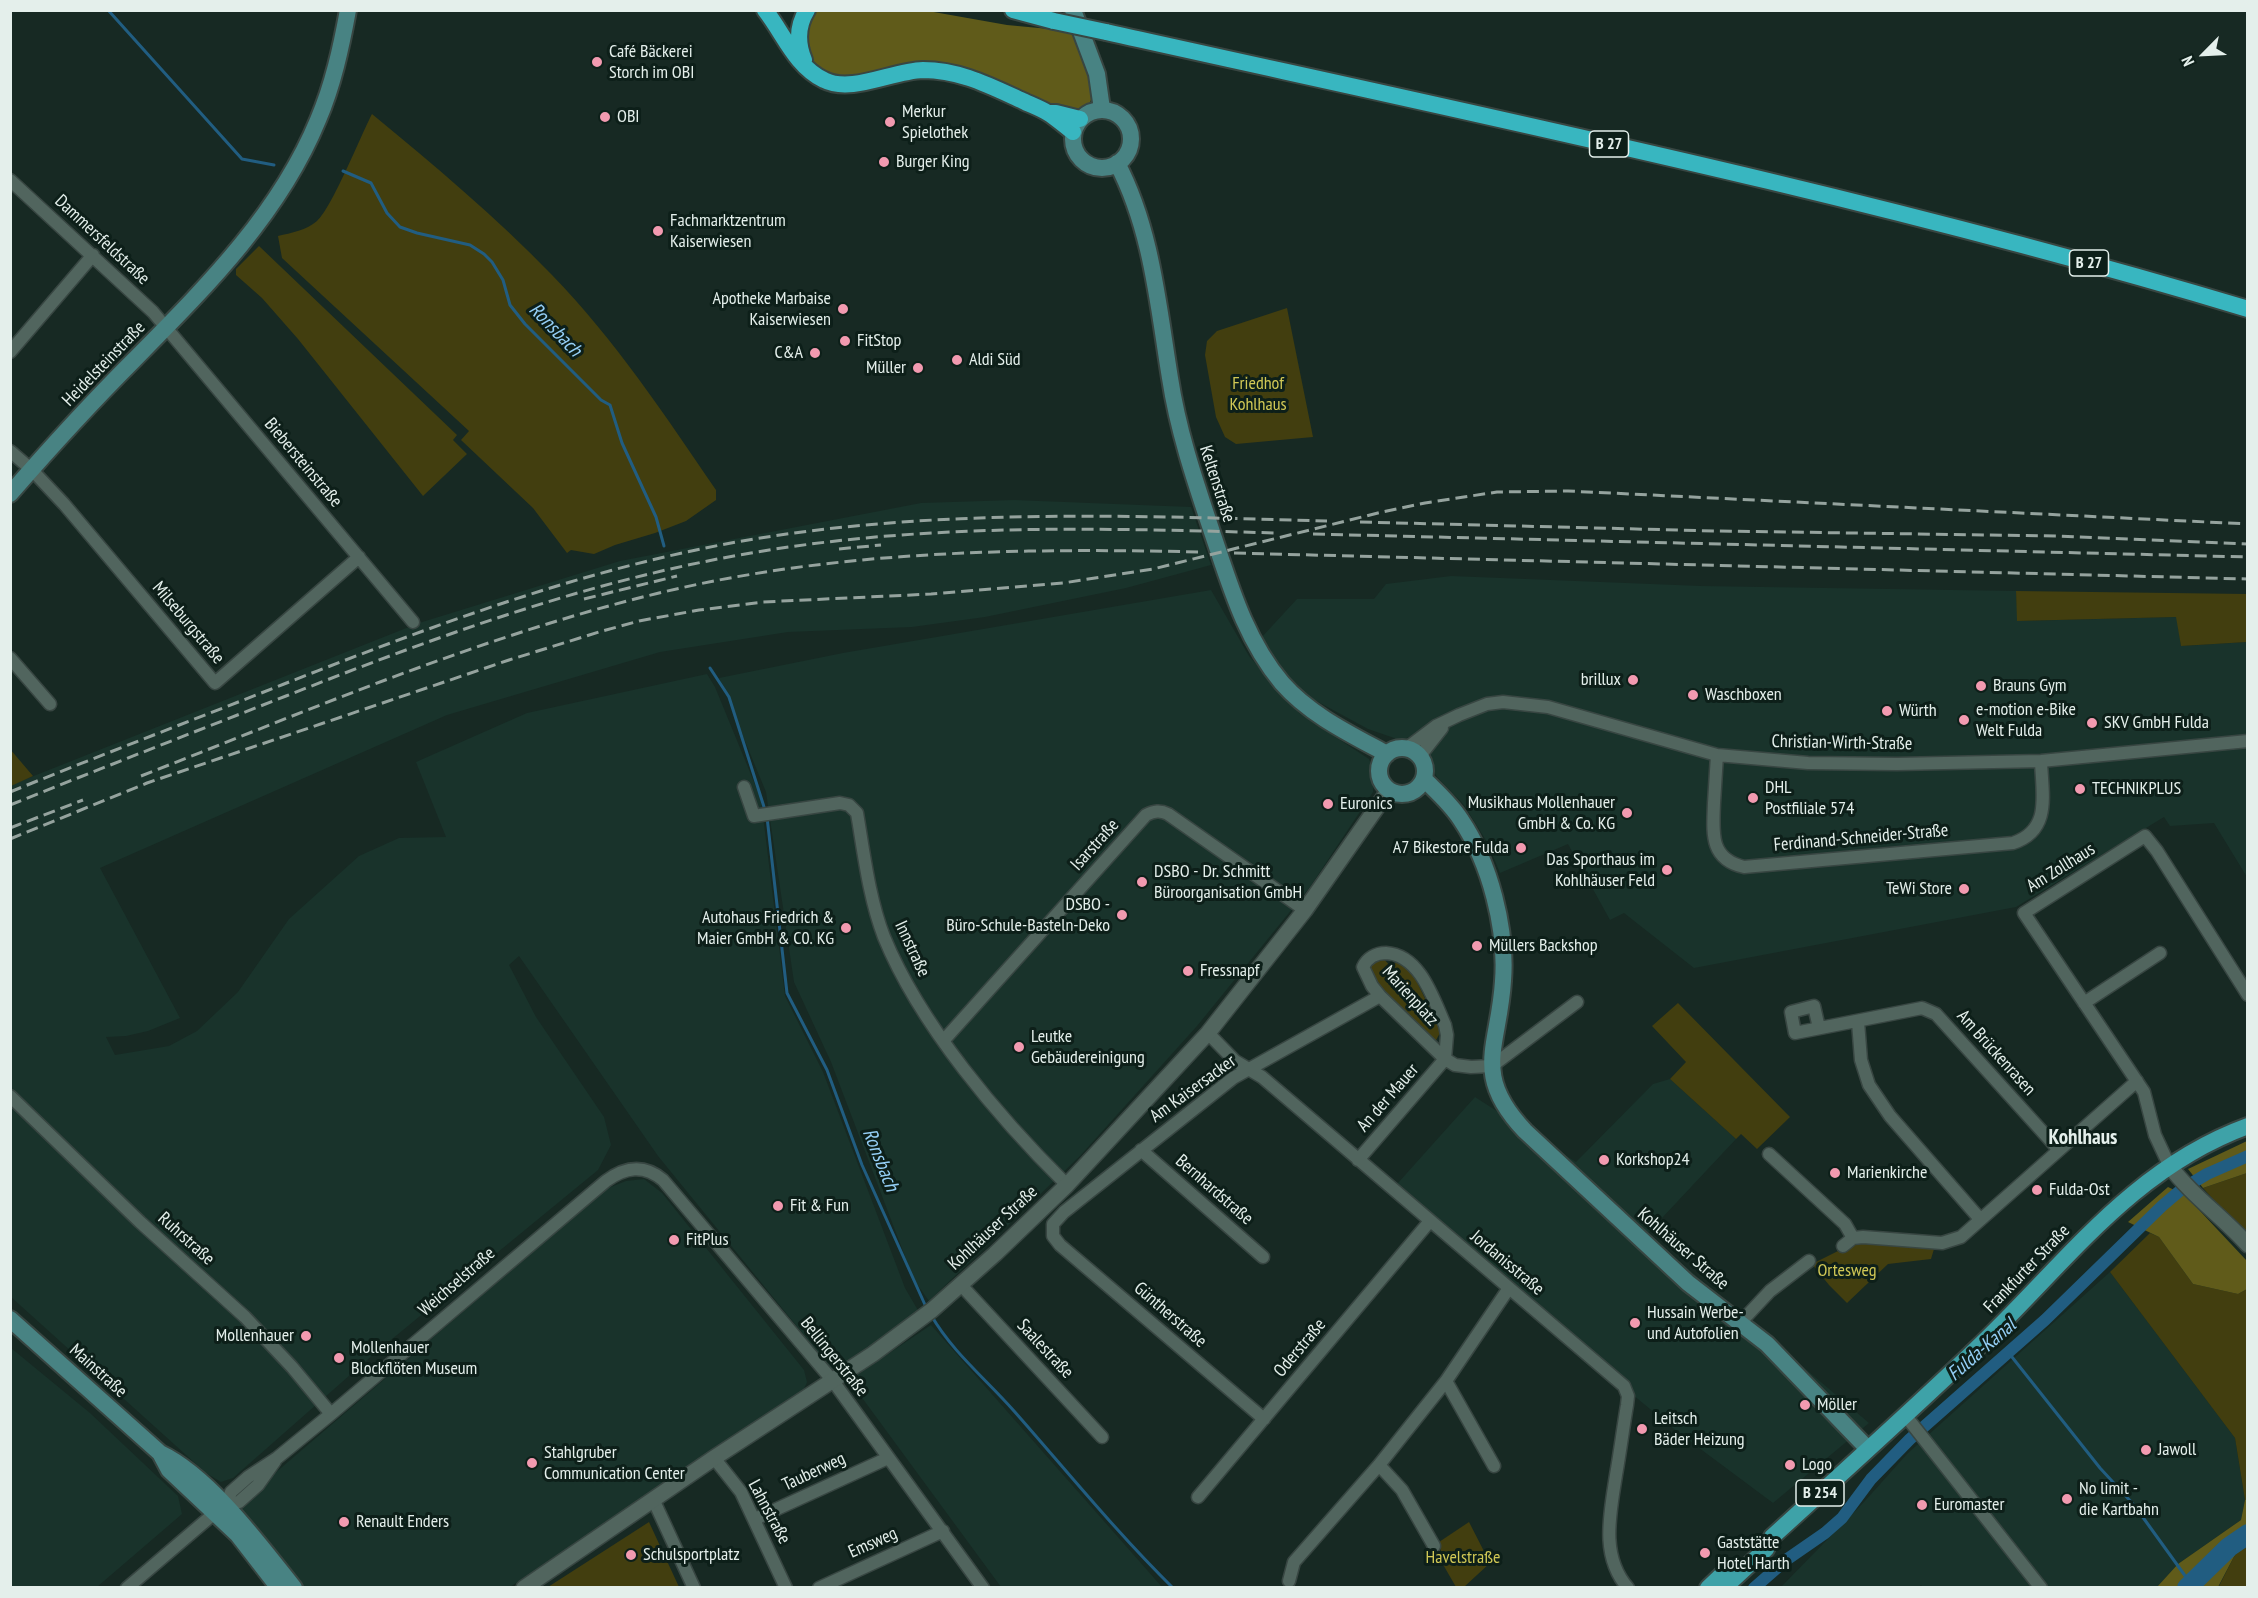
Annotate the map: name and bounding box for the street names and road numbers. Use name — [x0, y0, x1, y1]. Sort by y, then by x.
road number: B 27 — [1590, 131, 1628, 157]
street label: Dammersfeldstraße — [50, 191, 154, 289]
road number: B 27 — [2070, 250, 2108, 276]
street label: Heidelsteinstraße — [58, 317, 150, 411]
street label: Biebersteinstraße — [260, 414, 346, 512]
street label: Keltenstraße — [1194, 443, 1240, 525]
street label: Milseburgstraße — [147, 577, 229, 669]
street label: Christian-Wirth-Straße — [1771, 731, 1913, 755]
street label: Isarstraße — [1066, 815, 1124, 875]
street label: Ferdinand-Schneider-Straße — [1773, 820, 1949, 856]
street label: Am Zollhaus — [2023, 839, 2099, 897]
street label: Innstraße — [890, 918, 934, 980]
street label: Marienplatz — [1377, 961, 1443, 1031]
street label: Am Brückenrasen — [1952, 1006, 2040, 1100]
street label: Am Kaisersacker — [1146, 1051, 1240, 1127]
street label: An der Mauer — [1353, 1060, 1423, 1136]
street label: Bernhardstraße — [1171, 1150, 1257, 1230]
street label: Kohlhäuser Straße — [944, 1181, 1042, 1275]
street label: Kohlhäuser Straße — [1633, 1203, 1733, 1295]
street label: Ruhrstraße — [153, 1208, 219, 1270]
street label: Frankfurter Straße — [1980, 1220, 2074, 1318]
street label: Jordanisstraße — [1466, 1226, 1548, 1300]
street label: Weichselstraße — [414, 1243, 500, 1321]
street label: Güntherstraße — [1129, 1278, 1211, 1352]
street label: Bellingerstraße — [796, 1313, 872, 1401]
street label: Oderstraße — [1269, 1314, 1331, 1382]
street label: Saalestraße — [1012, 1315, 1078, 1383]
street label: Mainstraße — [65, 1340, 131, 1402]
street label: Tauberweg — [779, 1448, 849, 1496]
street label: Lahnstraße — [743, 1476, 795, 1548]
road number: B 254 — [1796, 1480, 1844, 1506]
street label: Emsweg — [845, 1523, 901, 1563]

